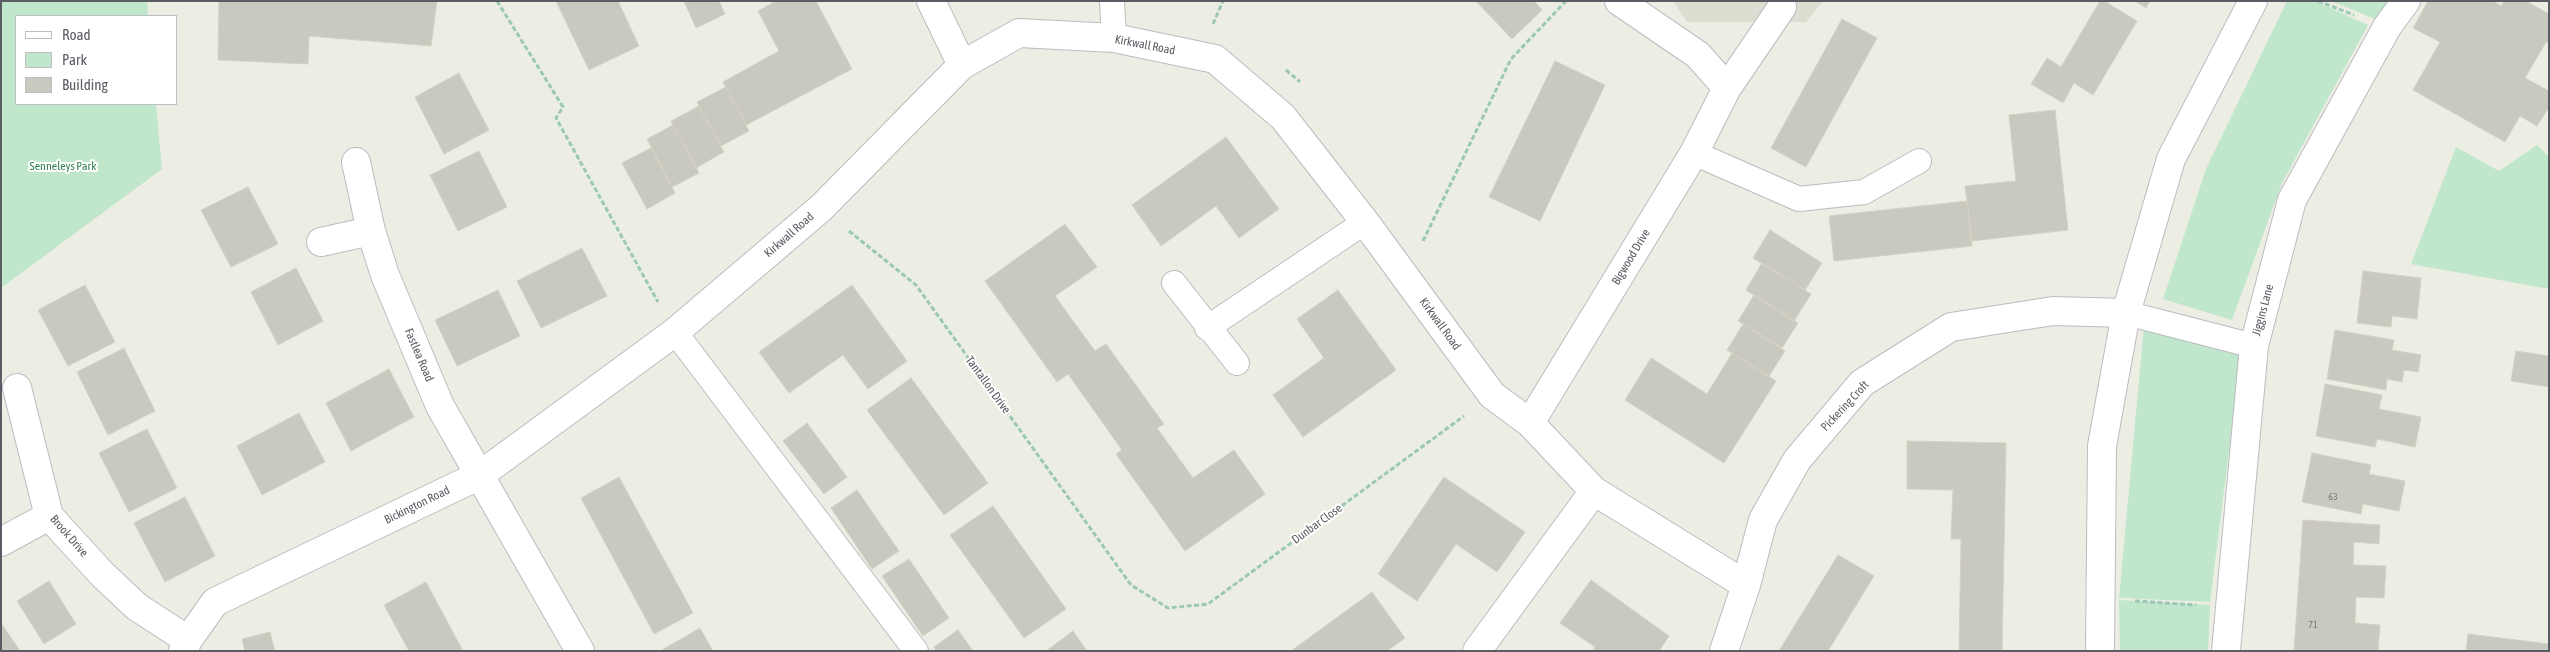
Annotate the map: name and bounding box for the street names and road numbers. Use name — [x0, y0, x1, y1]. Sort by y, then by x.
street label: Kirkwall Road — [1114, 32, 1176, 58]
street label: Kirkwall Road — [761, 210, 817, 260]
street label: Bigwood Drive — [1609, 226, 1653, 288]
street label: Jiggins Lane — [2249, 283, 2277, 337]
street label: Kirkwall Road — [1416, 295, 1464, 353]
street label: Fastlea Road — [401, 326, 437, 384]
street label: Tantallon Drive — [962, 353, 1014, 417]
street label: Pickering Croft — [1818, 378, 1872, 434]
street label: Bickington Road — [382, 483, 452, 527]
street label: Dunbar Close — [1289, 501, 1345, 547]
street label: Brook Drive — [47, 512, 91, 560]

